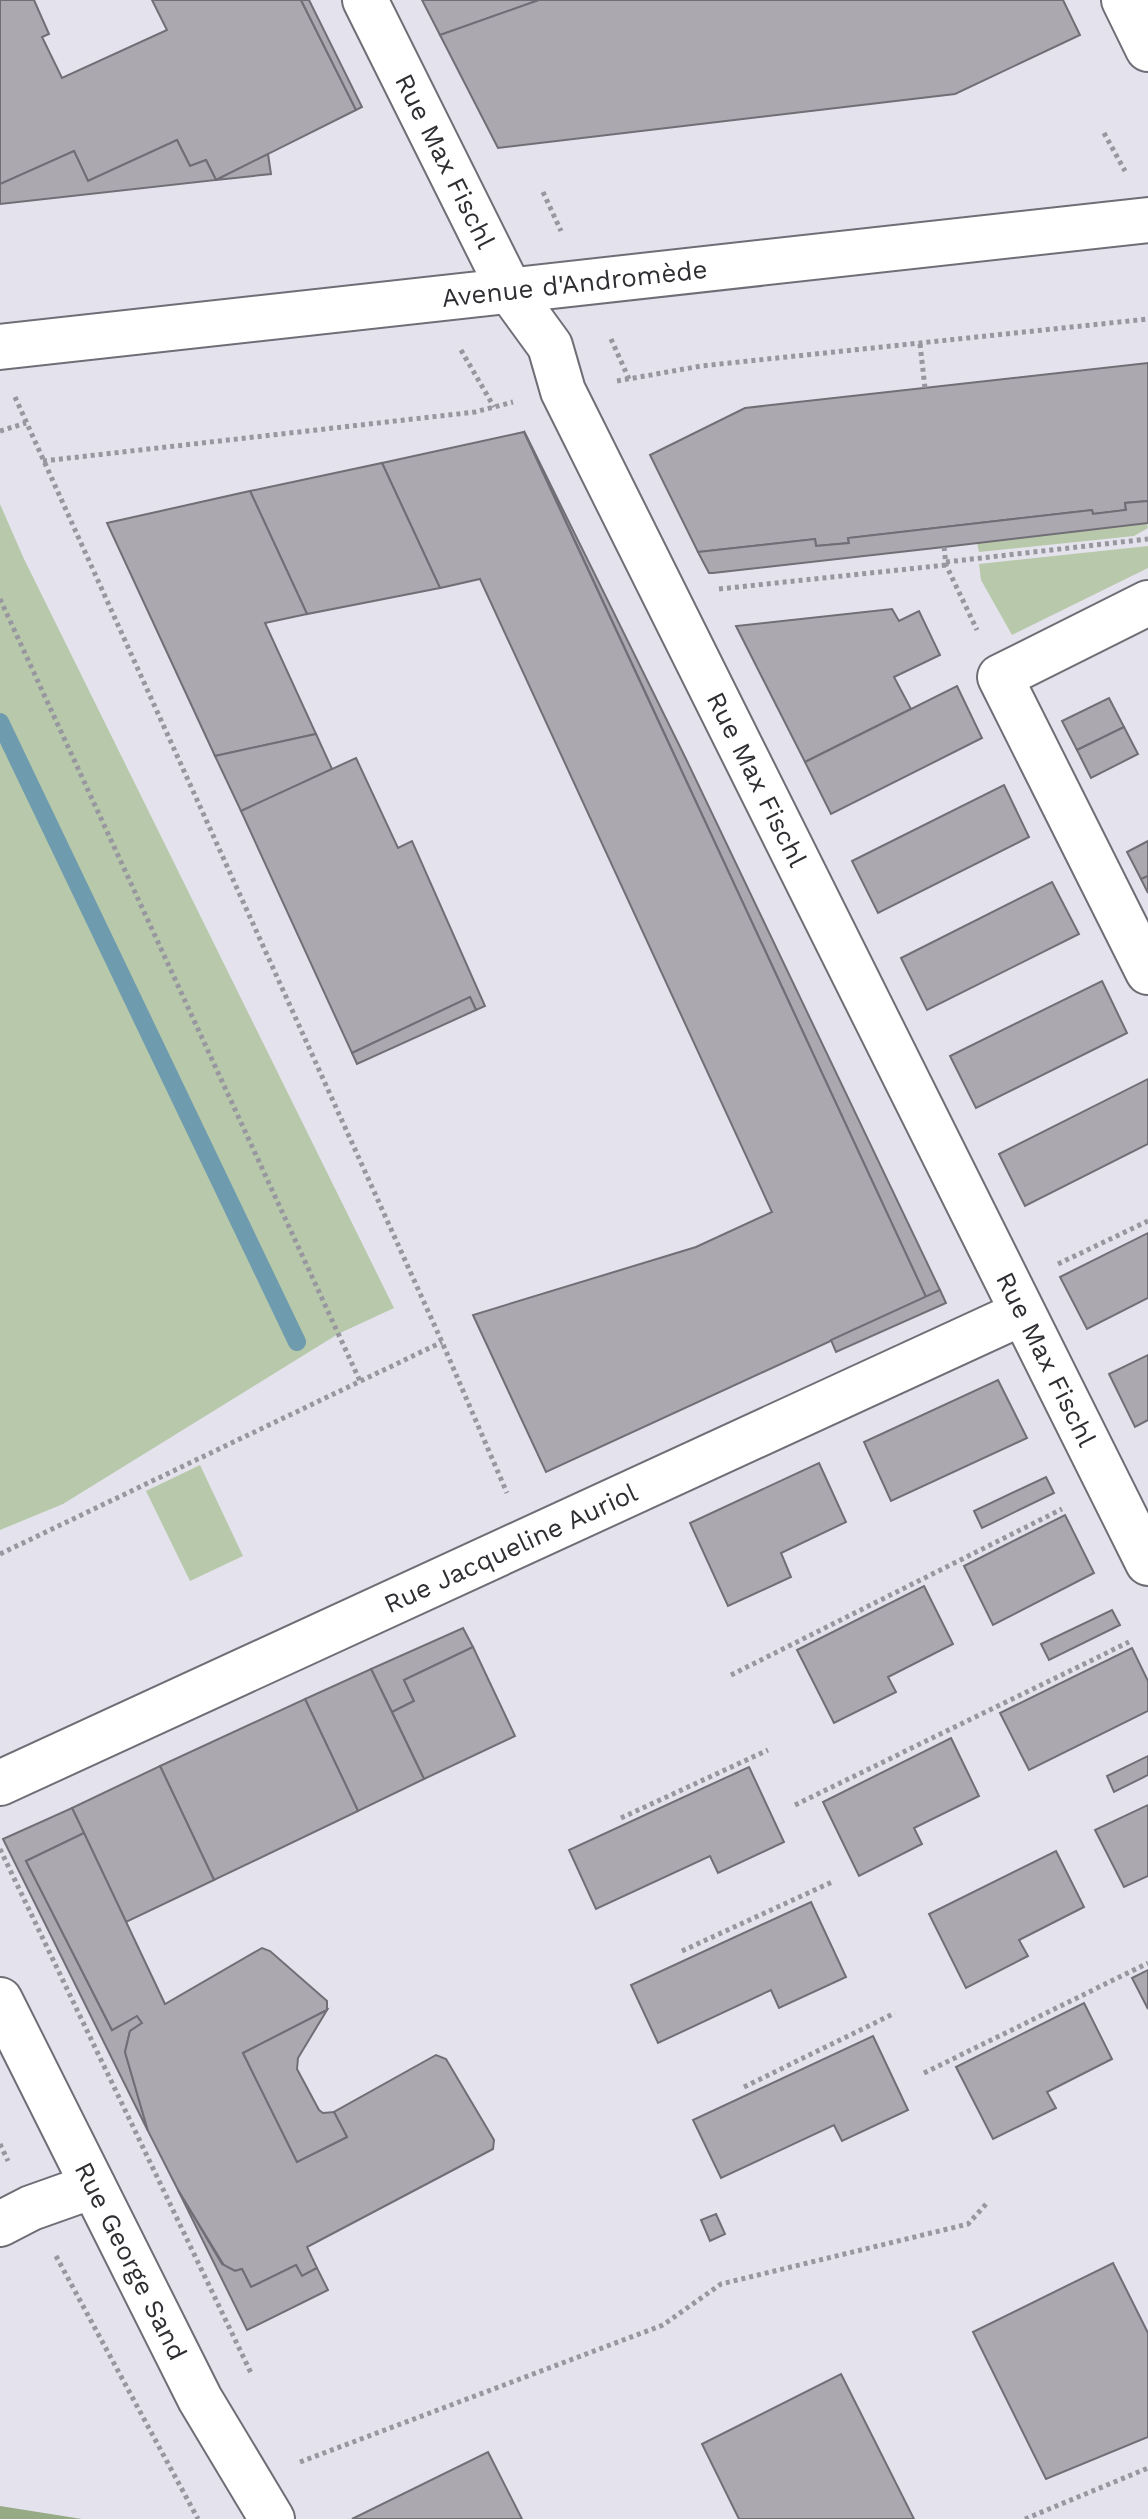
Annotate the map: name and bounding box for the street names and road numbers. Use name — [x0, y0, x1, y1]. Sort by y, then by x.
street label: Rue Max Fischl — [389, 69, 501, 253]
street label: Avenue d'Andromède — [440, 254, 709, 313]
street label: Rue Max Fischl — [701, 687, 813, 872]
street label: Rue Max Fischl — [990, 1267, 1102, 1451]
street label: Rue Jacqueline Auriol — [379, 1477, 642, 1619]
street label: Rue George Sand — [69, 2157, 193, 2365]

